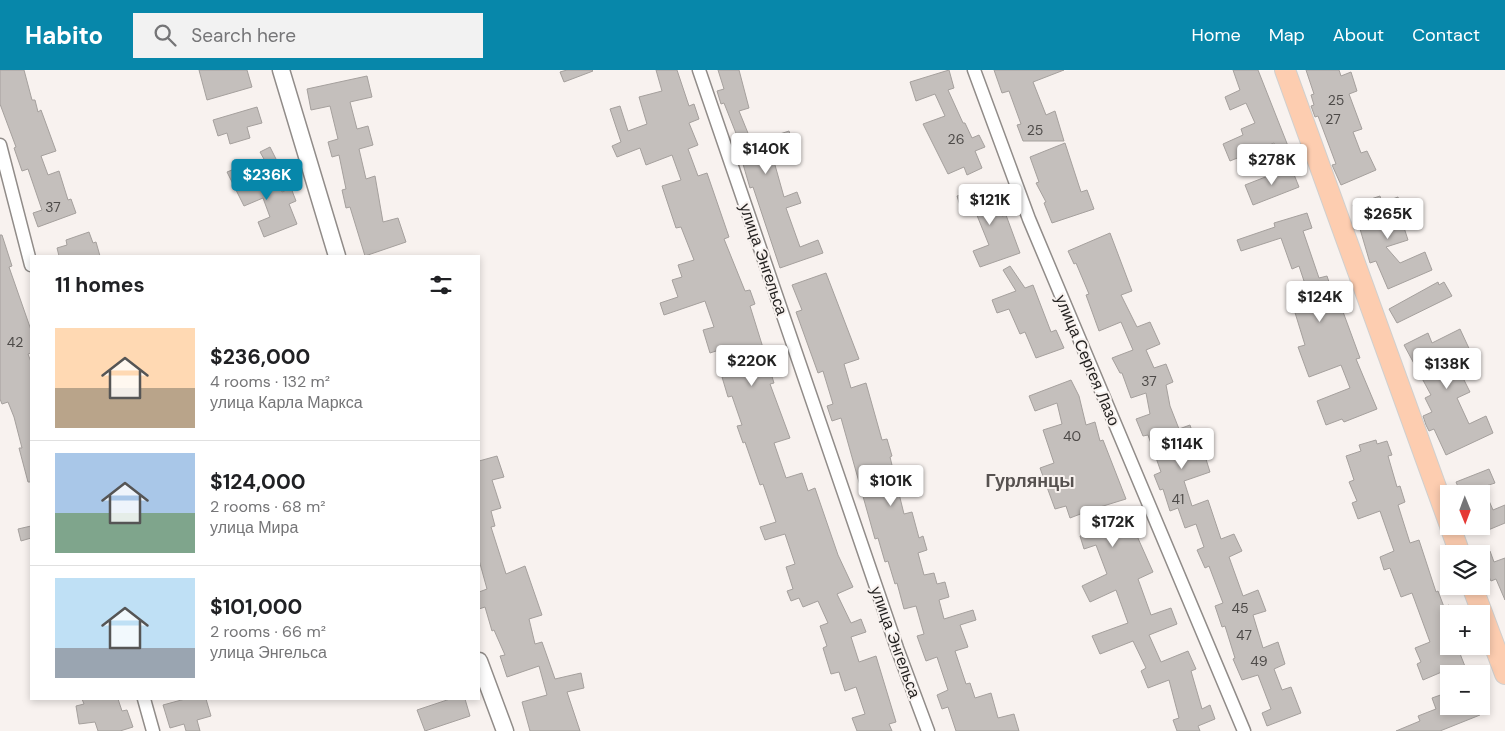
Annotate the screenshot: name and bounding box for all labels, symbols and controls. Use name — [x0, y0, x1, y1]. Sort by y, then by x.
search box — [133, 13, 483, 58]
text: Habito — [25, 20, 103, 51]
icon: search — [151, 21, 179, 49]
text: Search here — [191, 23, 296, 48]
text: Home — [1191, 23, 1241, 47]
text: Map — [1269, 23, 1305, 47]
text: About — [1333, 23, 1384, 47]
text: Contact — [1412, 23, 1480, 47]
house number: 25 — [1328, 91, 1344, 109]
house number: 27 — [1325, 110, 1341, 128]
house number: 25 — [1027, 121, 1043, 139]
house number: 26 — [948, 130, 964, 148]
pin: $140K — [731, 132, 801, 175]
text: $140K — [742, 138, 790, 159]
pin: $278K — [1237, 144, 1307, 186]
text: $278K — [1248, 149, 1296, 170]
pin: $236K — [232, 158, 302, 201]
text: $236K — [242, 164, 292, 185]
pin: $121K — [955, 184, 1025, 226]
text: $121K — [970, 189, 1011, 210]
house number: 37 — [45, 198, 61, 216]
pin: $265K — [1353, 198, 1423, 240]
street label: улица Энгельса — [735, 200, 793, 318]
text: $265K — [1363, 203, 1413, 224]
text: 11 homes — [55, 271, 145, 299]
icon: filters — [427, 271, 455, 299]
pin: $124K — [1285, 280, 1355, 323]
text: $124K — [1297, 286, 1343, 307]
street label: улица Сергея Лазо — [1050, 292, 1125, 429]
house number: 42 — [7, 333, 23, 351]
text: $236,000 — [210, 343, 310, 371]
pin: $220K — [717, 344, 787, 387]
icon: home — [95, 348, 155, 408]
pin: $138K — [1412, 348, 1482, 390]
text: $220K — [727, 350, 777, 371]
text: $138K — [1424, 353, 1470, 374]
text: 4 rooms · 132 m² — [210, 371, 330, 392]
house number: 37 — [1141, 372, 1157, 390]
text: улица Карла Маркса — [210, 392, 363, 413]
house number: 40 — [1063, 427, 1081, 445]
pin: $114K — [1147, 428, 1217, 470]
text: $114K — [1161, 433, 1203, 454]
pin: $101K — [856, 464, 926, 507]
text: $124,000 — [210, 468, 305, 496]
district label: Гурлянцы — [985, 469, 1075, 493]
text: $101K — [869, 470, 913, 491]
icon: home — [95, 473, 155, 533]
north arrow — [1440, 485, 1490, 535]
map controls — [1440, 485, 1490, 715]
house number: 41 — [1172, 490, 1184, 508]
text: 2 rooms · 68 m² — [210, 496, 326, 517]
pin: $172K — [1078, 506, 1148, 548]
text: $172K — [1091, 511, 1135, 532]
text: улица Мира — [210, 517, 298, 538]
button: layers — [1440, 545, 1490, 595]
street label: улица Энгельса — [866, 584, 925, 701]
text: $101,000 — [210, 593, 302, 621]
icon: home — [95, 598, 155, 658]
house number: 45 — [1231, 599, 1249, 617]
button: + — [1440, 605, 1490, 655]
text: 2 rooms · 66 m² — [210, 621, 326, 642]
house number: 47 — [1236, 626, 1252, 644]
text: улица Энгельса — [210, 642, 327, 663]
house number: 49 — [1250, 652, 1268, 670]
button: − — [1440, 665, 1490, 715]

